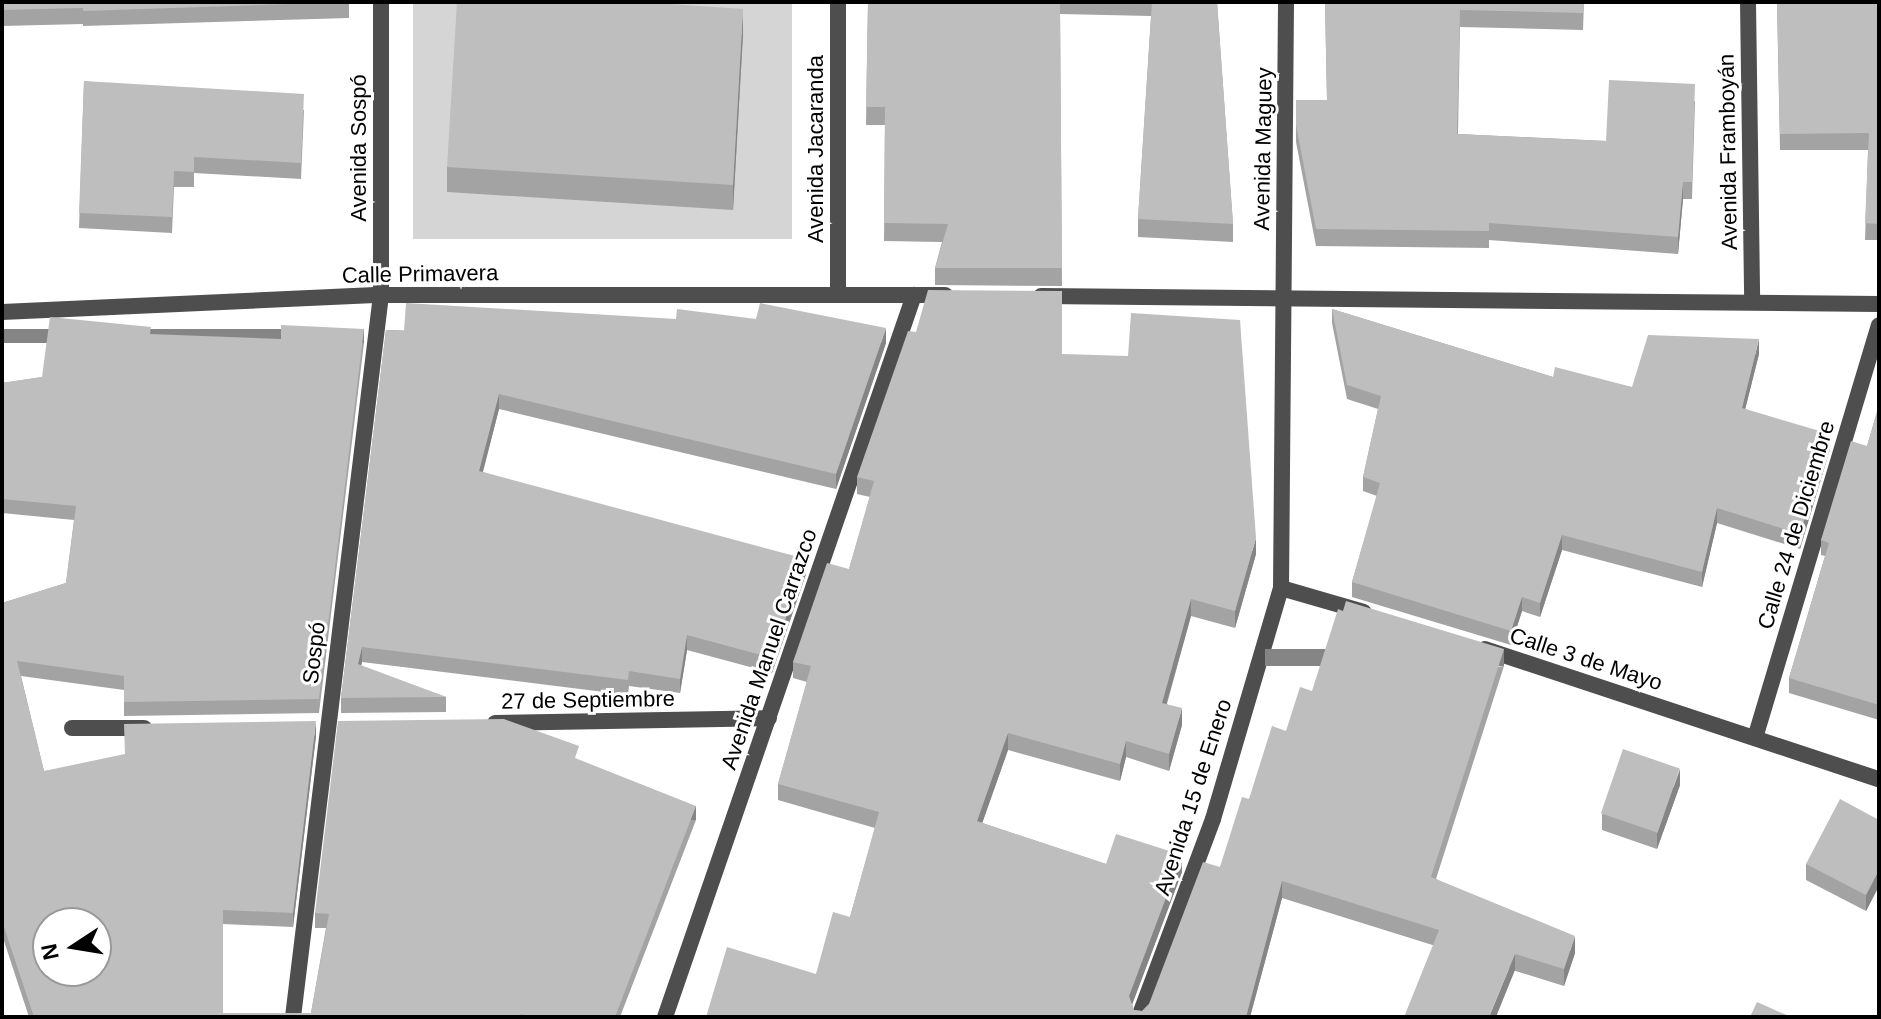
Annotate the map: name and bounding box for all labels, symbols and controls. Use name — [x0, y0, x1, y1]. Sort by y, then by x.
street label: Avenida Framboyán — [1713, 54, 1743, 250]
street label: Avenida Jacaranda — [803, 55, 829, 243]
street label: Avenida Maguey — [1248, 67, 1278, 231]
street label: Avenida Sospó — [346, 74, 372, 222]
street label: Calle Primavera — [342, 259, 498, 289]
street label: Calle 24 de Diciembre — [1752, 418, 1840, 632]
street label: Avenida Manuel Carrazco — [715, 525, 823, 773]
street label: Sospó — [297, 620, 331, 686]
street label: Calle 3 de Mayo — [1506, 622, 1666, 696]
street label: 27 de Septiembre — [501, 685, 675, 715]
street label: Avenida 15 de Enero — [1149, 695, 1237, 899]
north arrow — [32, 907, 112, 987]
text: N — [36, 941, 64, 962]

